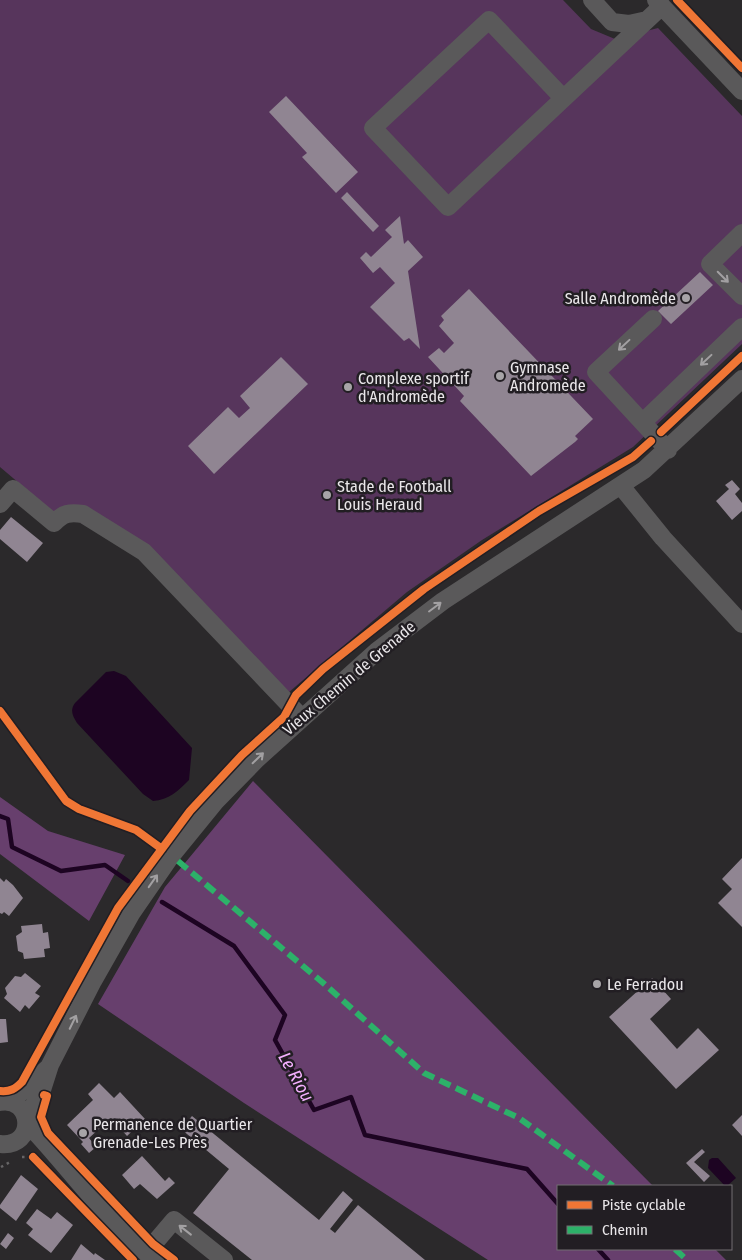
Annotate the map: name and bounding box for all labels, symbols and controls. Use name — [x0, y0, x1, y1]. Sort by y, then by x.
one-way arrow — [716, 271, 729, 283]
place label: Salle Andromède — [565, 289, 676, 308]
marker: Salle Andromède — [680, 292, 692, 304]
one-way arrow — [618, 339, 630, 351]
one-way arrow — [700, 354, 713, 366]
place label: Gymnase Andromède — [510, 358, 586, 395]
place label: Complexe sportif d'Andromède — [358, 369, 470, 406]
marker: Gymnase Andromède — [494, 370, 506, 382]
marker: Complexe sportif d'Andromède — [342, 381, 354, 393]
place label: Stade de Football Louis Heraud — [337, 477, 451, 514]
marker: Stade de Football Louis Heraud — [321, 489, 333, 501]
one-way arrow — [428, 602, 442, 612]
street label: Vieux Chemin de Grenade — [279, 617, 419, 739]
one-way arrow — [252, 751, 264, 764]
one-way arrow — [148, 874, 158, 888]
place label: Le Ferradou — [607, 975, 684, 994]
marker: Le Ferradou — [591, 978, 603, 990]
one-way arrow — [69, 1015, 78, 1030]
water label: Le Riou — [273, 1048, 319, 1106]
place label: Permanence de Quartier Grenade-Les Près — [93, 1115, 253, 1152]
marker: Permanence de Quartier Grenade-Les Près — [77, 1127, 89, 1139]
legend — [557, 1185, 732, 1250]
text: Piste cyclable — [602, 1196, 686, 1214]
text: Chemin — [602, 1221, 648, 1239]
one-way arrow — [179, 1224, 192, 1235]

